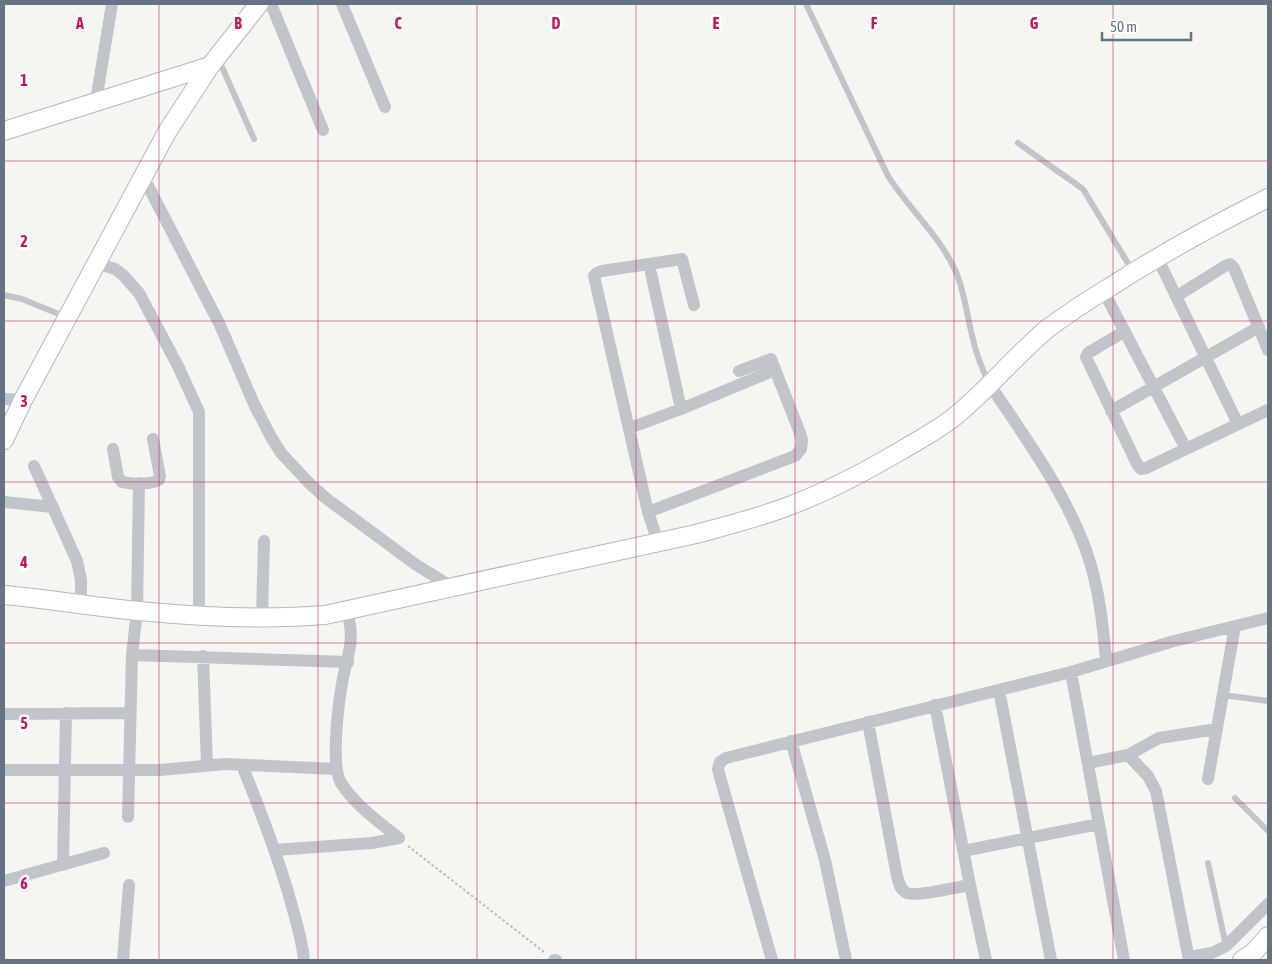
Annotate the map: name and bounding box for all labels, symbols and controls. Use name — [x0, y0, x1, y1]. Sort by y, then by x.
scale bar — [1102, 10, 1191, 42]
text: A — [75, 14, 84, 32]
text: B — [234, 14, 242, 32]
text: C — [394, 14, 402, 32]
text: D — [552, 14, 561, 32]
text: E — [713, 14, 720, 32]
text: F — [871, 14, 878, 32]
text: G — [1030, 14, 1039, 32]
text: 50 m — [1110, 18, 1137, 35]
text: 1 — [20, 71, 28, 89]
text: 2 — [20, 232, 28, 250]
text: 3 — [20, 392, 28, 410]
text: 4 — [19, 553, 28, 571]
text: 5 — [20, 714, 28, 732]
text: 6 — [20, 874, 28, 892]

